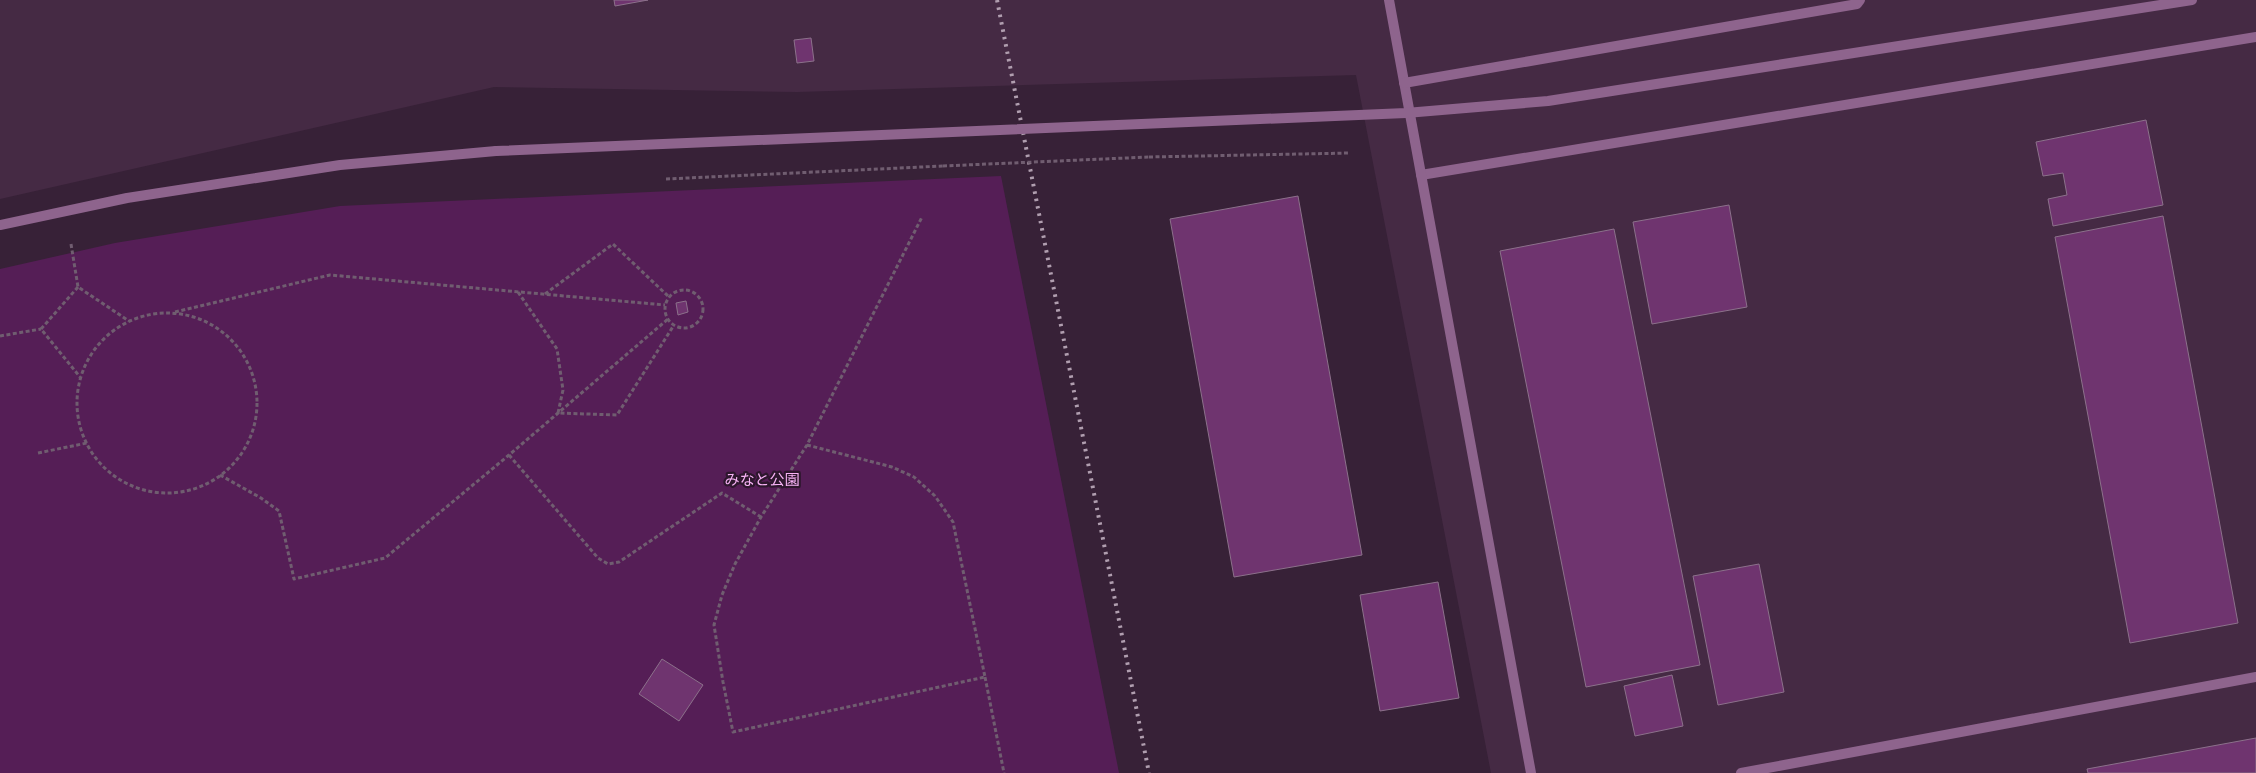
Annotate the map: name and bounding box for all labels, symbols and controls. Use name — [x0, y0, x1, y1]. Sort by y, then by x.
park label: みなと公園 — [724, 472, 800, 488]

